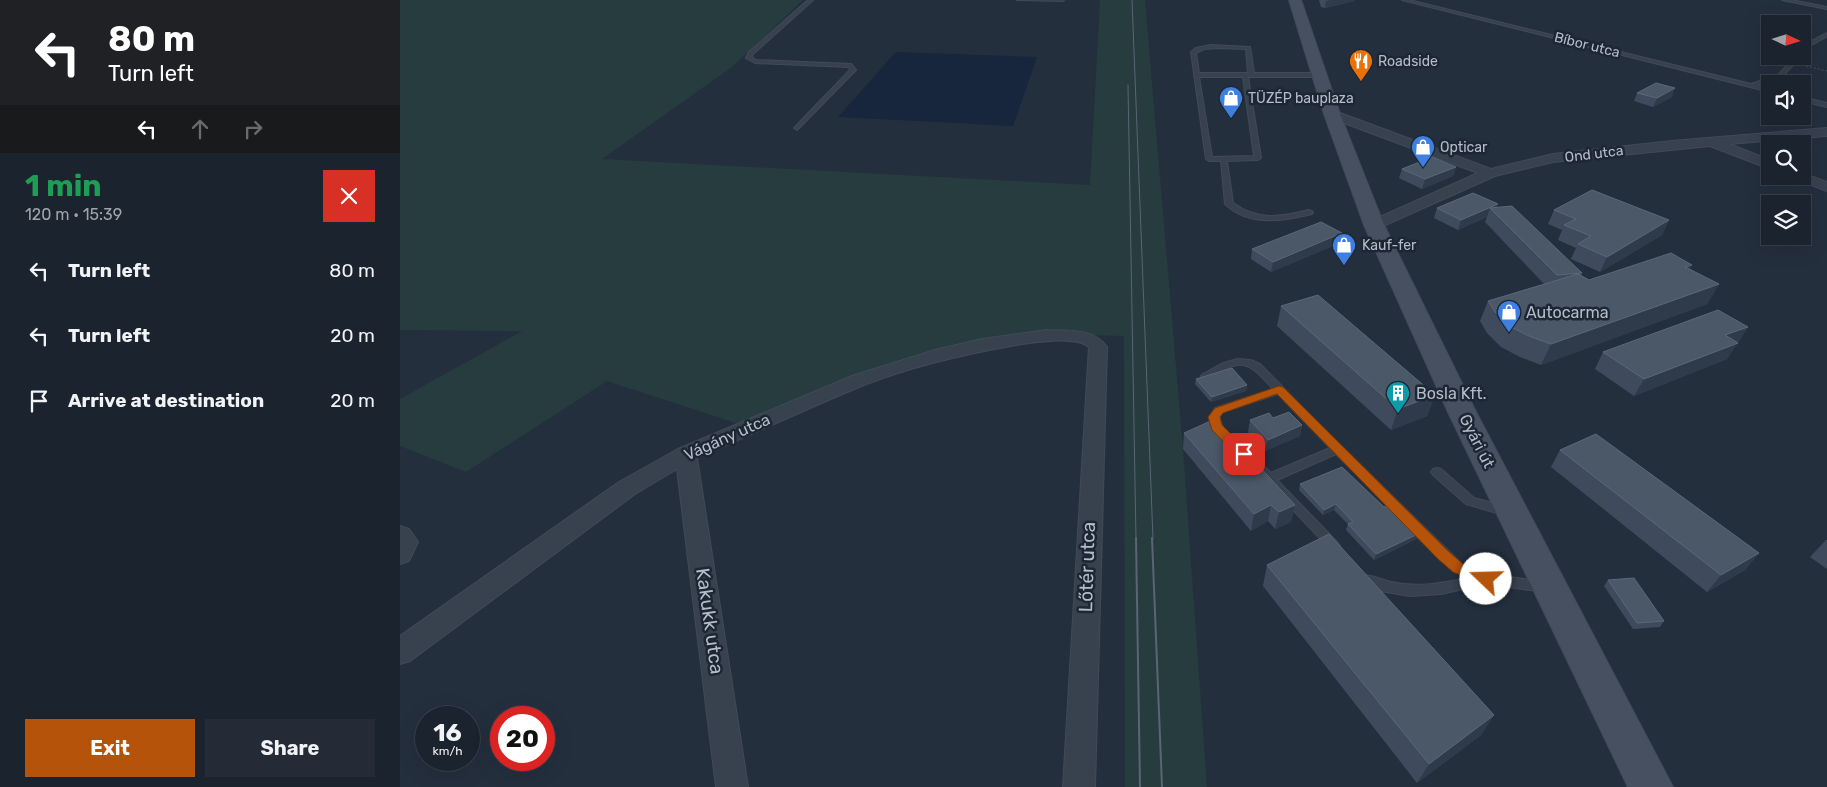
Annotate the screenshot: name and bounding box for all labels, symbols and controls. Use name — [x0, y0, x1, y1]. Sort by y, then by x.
north arrow — [1761, 15, 1811, 65]
map controls — [1761, 15, 1811, 245]
text: 80 m — [108, 18, 195, 60]
icon: left — [25, 20, 90, 85]
street label: Bíbor utca — [1552, 29, 1622, 61]
restaurant icon: Roadside — [1348, 48, 1374, 82]
place label: Roadside — [1378, 53, 1438, 70]
text: Turn left — [108, 60, 194, 87]
button: sound — [1761, 75, 1811, 125]
shop icon: TÜZÉP bauplaza — [1218, 85, 1244, 119]
place label: TÜZÉP bauplaza — [1248, 89, 1354, 107]
icon: left — [133, 115, 161, 143]
icon: ahead — [186, 115, 214, 143]
icon: right — [239, 115, 267, 143]
shop icon: Opticar — [1410, 134, 1436, 168]
button: search — [1761, 135, 1811, 185]
place label: Opticar — [1440, 139, 1488, 156]
street label: Ond utca — [1564, 142, 1624, 166]
text: 1 min — [25, 168, 102, 204]
button: close — [323, 170, 375, 222]
button: layers — [1761, 195, 1811, 245]
text: 120 m · 15:39 — [25, 205, 122, 224]
shop icon: Kauf-fer — [1331, 232, 1357, 266]
place label: Kauf-fer — [1362, 237, 1417, 254]
icon: left — [25, 257, 53, 285]
text: Turn left — [68, 259, 150, 282]
text: 80 m — [329, 259, 375, 282]
shop icon: Autocarma — [1496, 299, 1522, 333]
place label: Autocarma — [1526, 303, 1609, 322]
icon: left — [25, 322, 53, 350]
text: Turn left — [68, 324, 150, 347]
text: 20 m — [330, 324, 375, 347]
building icon: Bosla Kft. — [1385, 380, 1411, 414]
place label: Bosla Kft. — [1416, 384, 1486, 403]
icon: arrive — [25, 387, 53, 415]
text: Arrive at destination — [68, 389, 264, 412]
text: 20 m — [330, 389, 375, 412]
street label: Vágány utca — [681, 410, 773, 464]
street label: Gyári út — [1455, 411, 1499, 471]
pin — [1223, 433, 1265, 475]
icon: arrive — [1230, 440, 1258, 468]
street label: Lőtér utca — [1074, 521, 1100, 613]
position arrow — [1459, 552, 1511, 604]
street label: Kakukk utca — [691, 566, 729, 676]
speed limit sign: 20 — [490, 706, 555, 771]
text: 16 — [433, 718, 462, 747]
button: Exit — [25, 719, 195, 777]
button: Share — [205, 719, 375, 777]
text: km/h — [433, 744, 462, 758]

